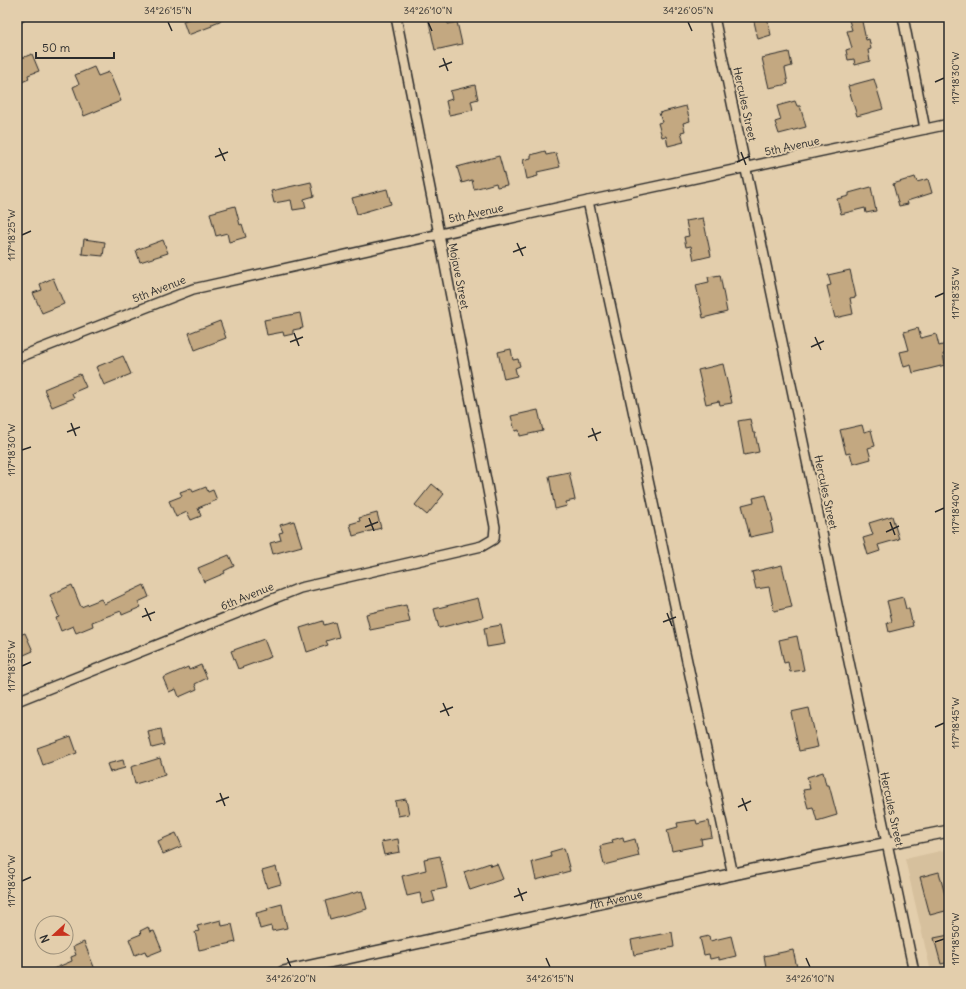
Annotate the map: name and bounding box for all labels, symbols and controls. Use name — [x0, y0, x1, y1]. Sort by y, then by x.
text: 34°26'15"N — [144, 4, 192, 17]
text: 34°26'10"N — [404, 4, 452, 17]
text: 34°26'05"N — [663, 4, 713, 17]
scale bar — [36, 34, 114, 60]
text: 50 m — [42, 40, 71, 55]
text: 117°18'30"W — [949, 52, 962, 104]
street label: Hercules Street — [730, 66, 760, 143]
street label: 5th Avenue — [763, 133, 821, 159]
street label: 5th Avenue — [447, 200, 505, 226]
text: 117°18'25"W — [5, 209, 18, 261]
street label: Mojave Street — [446, 242, 472, 310]
text: 117°18'35"W — [949, 267, 962, 319]
street label: 5th Avenue — [130, 272, 188, 306]
text: 117°18'30"W — [5, 424, 18, 476]
street label: Hercules Street — [811, 454, 841, 531]
text: 117°18'40"W — [949, 482, 962, 534]
street label: 6th Avenue — [218, 579, 276, 613]
text: 117°18'35"W — [5, 640, 18, 692]
text: 117°18'45"W — [949, 697, 962, 749]
street label: Hercules Street — [877, 771, 907, 848]
text: 117°18'40"W — [5, 855, 18, 907]
street label: 7th Avenue — [587, 887, 644, 912]
text: 117°18'50"W — [949, 913, 962, 965]
north arrow — [34, 915, 74, 955]
text: N — [37, 933, 53, 945]
text: 34°26'20"N — [266, 972, 316, 985]
text: 34°26'15"N — [526, 972, 574, 985]
text: 34°26'10"N — [786, 972, 834, 985]

